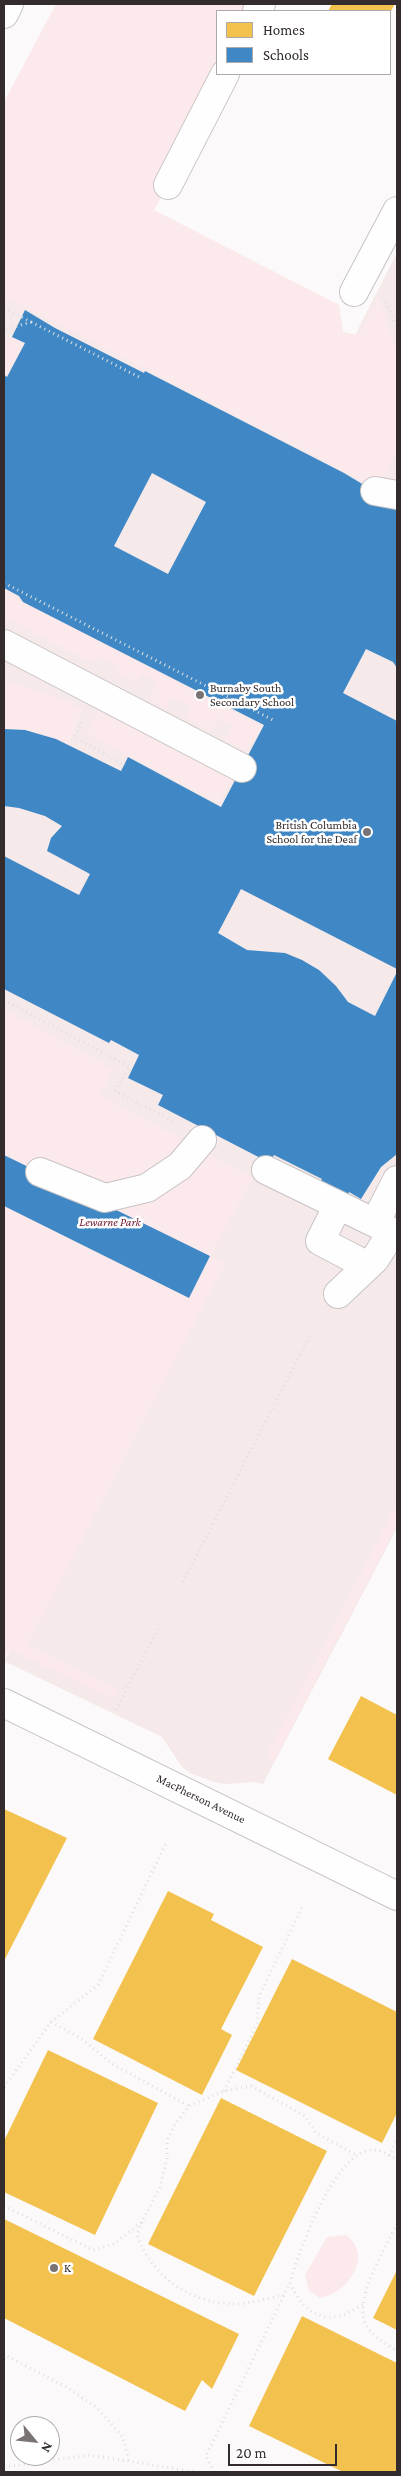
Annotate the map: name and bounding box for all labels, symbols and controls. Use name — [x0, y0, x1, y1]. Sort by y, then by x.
legend — [216, 10, 391, 75]
text: Homes — [263, 22, 305, 38]
text: Schools — [263, 47, 309, 63]
place label: Burnaby South Secondary School — [210, 681, 294, 709]
marker: Burnaby South Secondary School — [194, 689, 206, 701]
place label: British Columbia School for the Deaf — [266, 818, 357, 846]
marker: British Columbia School for the Deaf — [361, 826, 373, 838]
park label: Lewarne Park — [79, 1215, 141, 1229]
street label: MacPherson Avenue — [154, 1771, 248, 1827]
place label: K — [64, 2261, 71, 2275]
marker: K — [48, 2262, 60, 2274]
north arrow — [10, 2416, 60, 2466]
scale bar — [231, 2434, 340, 2466]
text: N — [38, 2440, 57, 2456]
text: 20 m — [236, 2445, 267, 2461]

